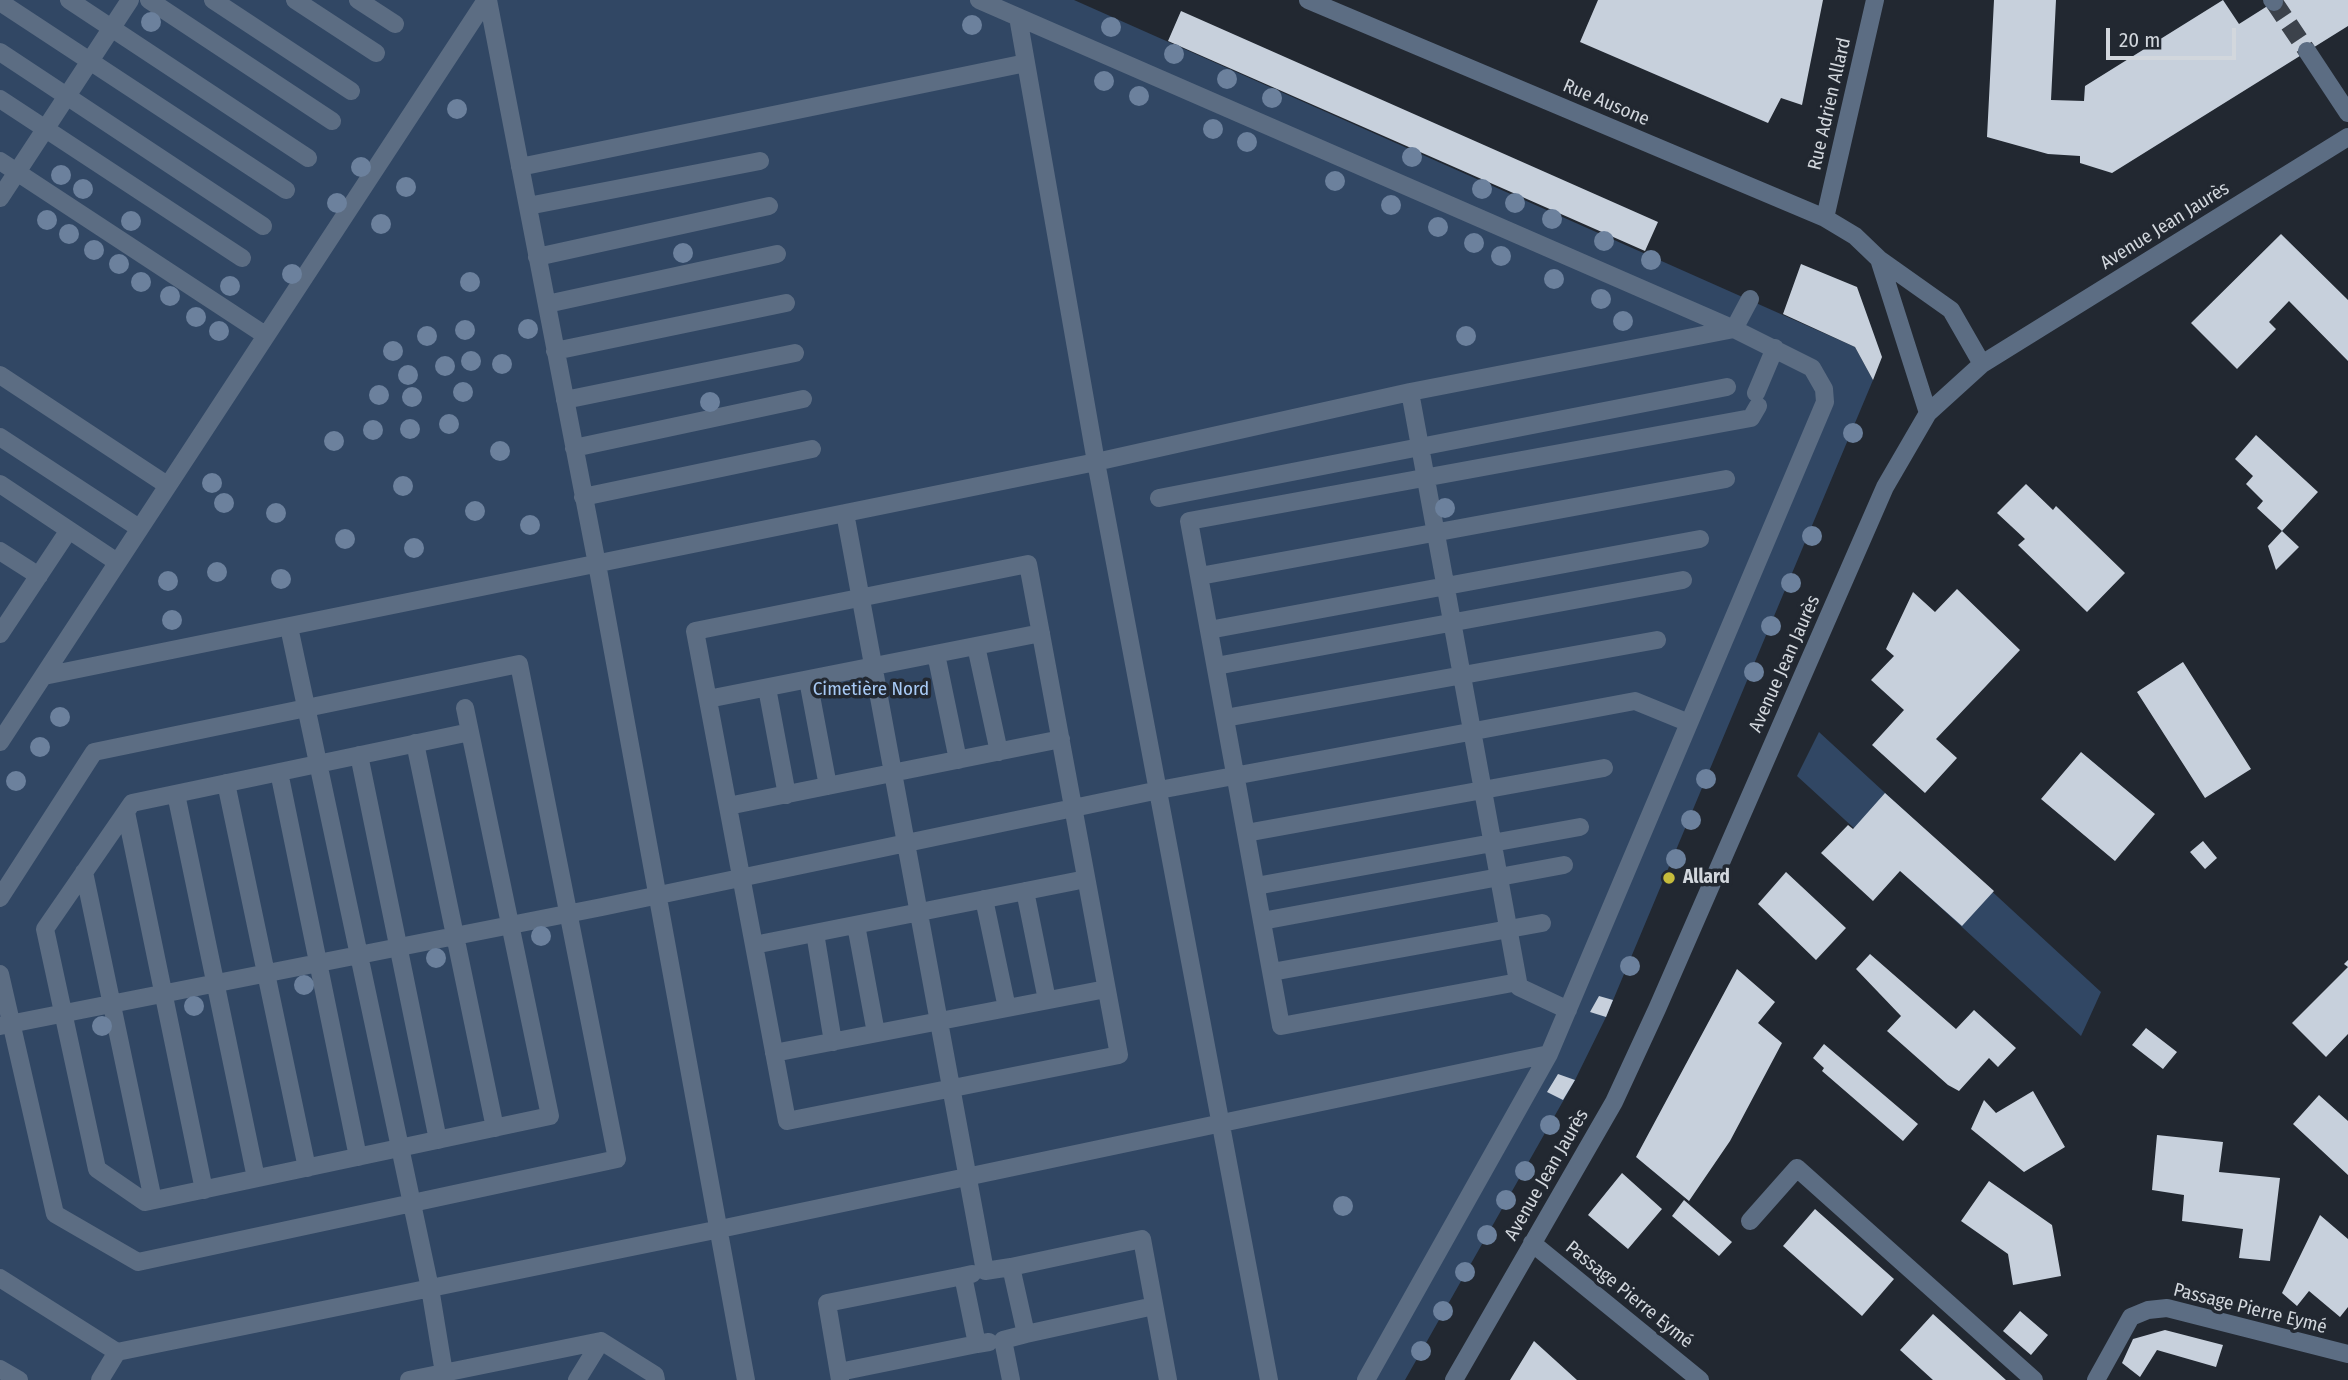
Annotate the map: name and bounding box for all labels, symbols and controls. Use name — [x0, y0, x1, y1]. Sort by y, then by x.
scale bar — [2110, 14, 2240, 58]
text: 20 m — [2119, 27, 2160, 53]
street label: Rue Adrien Allard — [1804, 36, 1856, 172]
street label: Rue Ausone — [1559, 75, 1653, 131]
street label: Avenue Jean Jaurès — [2096, 177, 2234, 275]
street label: Avenue Jean Jaurès — [1745, 592, 1825, 736]
park label: Cimetière Nord — [813, 679, 929, 701]
place label: Allard — [1683, 867, 1730, 889]
marker: Allard — [1661, 870, 1677, 886]
street label: Avenue Jean Jaurès — [1500, 1105, 1594, 1245]
street label: Passage Pierre Eymé — [1561, 1237, 1697, 1353]
street label: Passage Pierre Eymé — [2171, 1279, 2329, 1339]

